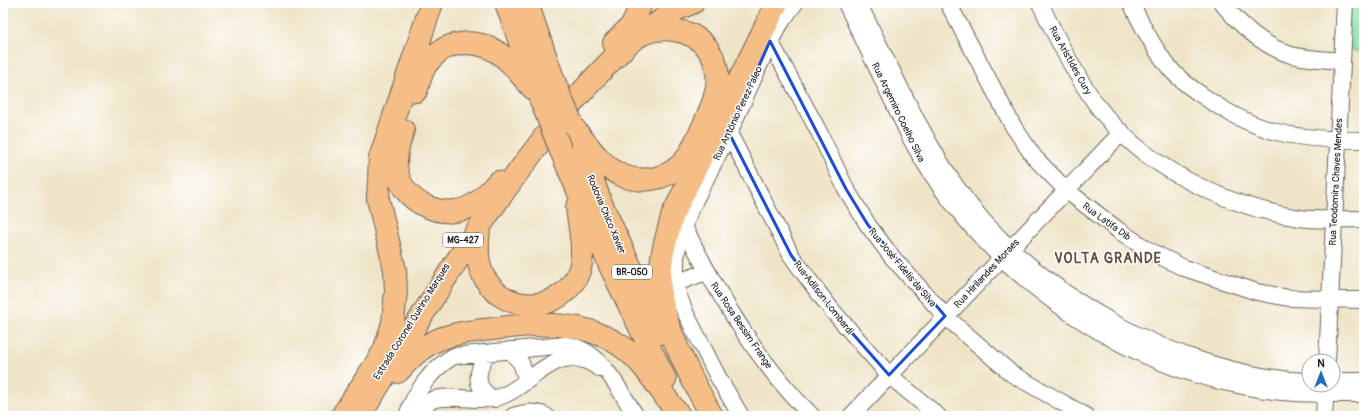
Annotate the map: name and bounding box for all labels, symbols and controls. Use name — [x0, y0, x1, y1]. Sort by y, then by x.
street label: Rua Aristídes Cury — [1046, 24, 1094, 97]
street label: Rua Argemiro Coelho Silva — [869, 61, 928, 165]
street label: Rua Antônio Perez Paleo — [711, 64, 765, 163]
street label: Rua Teodomira Chaves Mendes — [1327, 118, 1345, 246]
street label: Rodovia Chico Xavier — [584, 173, 628, 256]
street label: Rua Latifa Dib — [1080, 200, 1133, 243]
street label: Rua José Fidelis da Silva — [866, 226, 939, 310]
road number: MG-427 — [443, 233, 483, 247]
street label: Rua Hirilandes Moraes — [952, 236, 1022, 311]
district label: VOLTA GRANDE — [1054, 250, 1162, 267]
street label: Rua Adilson Lombardi — [791, 258, 856, 337]
street label: Estrada Coronel Quirino Marques — [371, 261, 453, 382]
road number: BR-050 — [612, 265, 652, 279]
street label: Rua Rosa Bessim Frange — [708, 280, 775, 371]
north arrow — [1301, 353, 1341, 393]
text: N — [1317, 357, 1325, 370]

